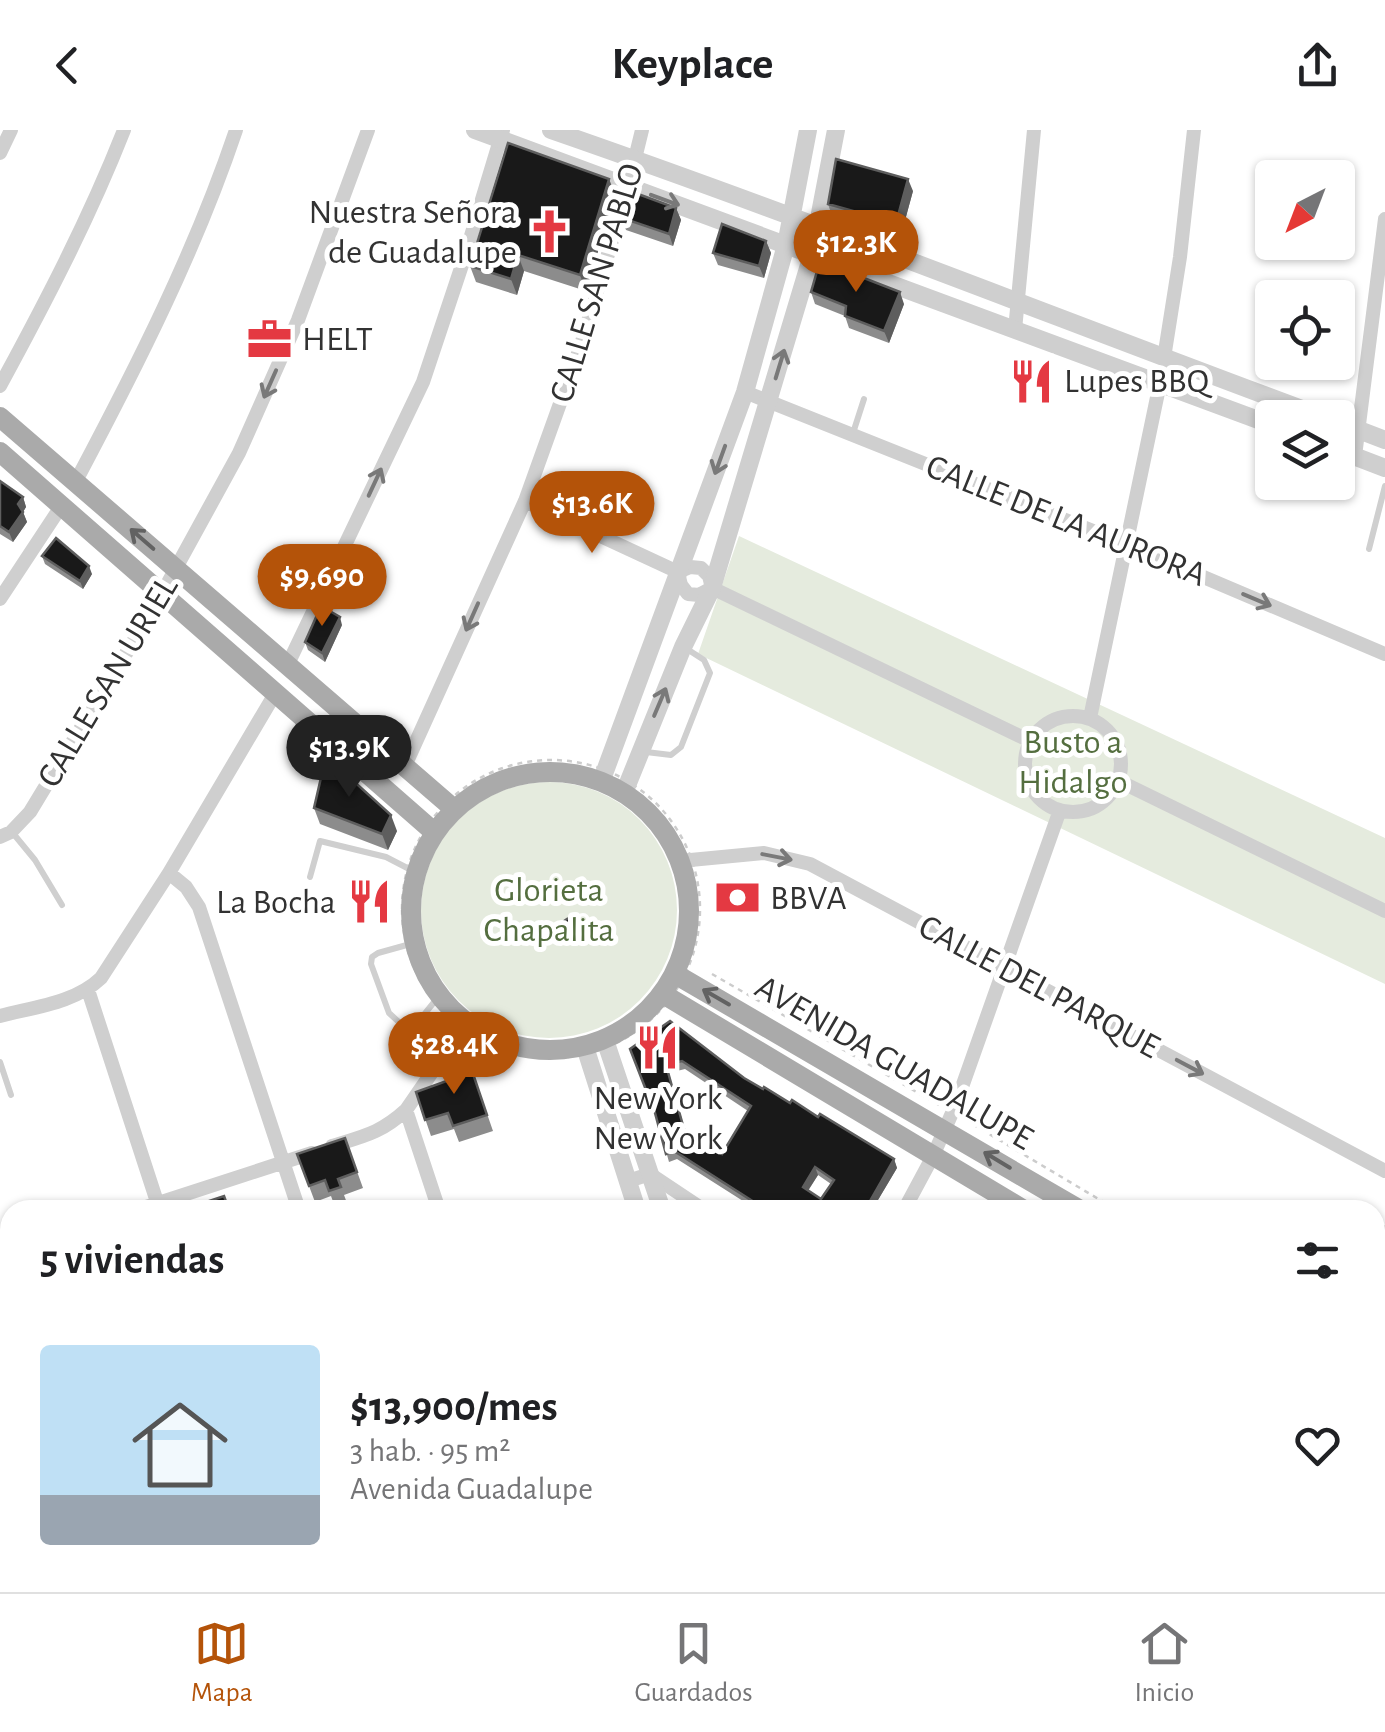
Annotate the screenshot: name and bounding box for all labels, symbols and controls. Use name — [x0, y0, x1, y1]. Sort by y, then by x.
icon: back — [40, 38, 95, 93]
icon: share — [1290, 38, 1345, 93]
text: Keyplace — [611, 42, 774, 87]
street label: CALLE SAN PABLO — [544, 159, 650, 407]
north arrow — [1255, 160, 1355, 260]
map controls — [1255, 160, 1355, 500]
one-way arrow — [649, 192, 680, 210]
place label: Nuestra Señora de Guadalupe — [309, 195, 517, 270]
church icon: Nuestra Señora de Guadalupe — [526, 208, 574, 256]
pin: $12.3K — [775, 210, 937, 295]
text: $12.3K — [816, 226, 896, 258]
button: locate — [1255, 280, 1355, 380]
office icon: HELT — [245, 315, 293, 363]
place label: HELT — [302, 322, 373, 357]
one-way arrow — [772, 349, 790, 380]
restaurant icon: Lupes BBQ — [1007, 357, 1055, 405]
place label: Lupes BBQ — [1064, 364, 1213, 399]
one-way arrow — [260, 368, 278, 399]
button: layers — [1255, 400, 1355, 500]
one-way arrow — [710, 444, 728, 475]
street label: CALLE DE LA AURORA — [921, 449, 1211, 593]
one-way arrow — [366, 467, 385, 497]
pin: $13.6K — [511, 471, 673, 556]
text: $13.6K — [551, 487, 633, 519]
one-way arrow — [130, 528, 156, 550]
pin: $9,690 — [241, 544, 403, 629]
text: $9,690 — [280, 560, 364, 592]
street label: CALLE SAN URIEL — [32, 570, 185, 793]
one-way arrow — [1241, 592, 1272, 610]
one-way arrow — [462, 602, 480, 632]
one-way arrow — [652, 688, 670, 718]
pin: $13.9K — [268, 715, 430, 800]
park label: Busto a Hidalgo — [1018, 725, 1128, 800]
text: $13.9K — [308, 731, 390, 763]
one-way arrow — [760, 848, 793, 867]
park label: Glorieta Chapalita — [483, 873, 615, 948]
bank icon: BBVA — [713, 874, 761, 922]
restaurant icon: La Bocha — [345, 878, 393, 926]
place label: BBVA — [770, 881, 847, 916]
place label: La Bocha — [216, 885, 336, 920]
street label: CALLE DEL PARQUE — [913, 909, 1165, 1065]
street label: AVENIDA GUADALUPE — [749, 969, 1039, 1157]
one-way arrow — [702, 987, 730, 1007]
pin: $28.4K — [373, 1012, 535, 1097]
restaurant icon: New York New York — [634, 1024, 682, 1072]
text: $28.4K — [410, 1028, 498, 1060]
one-way arrow — [1175, 1058, 1204, 1077]
place label: New York New York — [593, 1081, 723, 1156]
one-way arrow — [983, 1150, 1011, 1170]
icon: filters — [1290, 1233, 1345, 1288]
text: 5 viviendas — [40, 1239, 224, 1281]
icon: home — [120, 1385, 240, 1505]
text: $13,900/mes — [350, 1386, 558, 1428]
icon: heart — [1290, 1418, 1345, 1473]
text: 3 hab. · 95 m² — [350, 1435, 511, 1467]
text: Avenida Guadalupe — [350, 1473, 593, 1505]
tab: Mapa — [191, 1616, 253, 1710]
tab: Guardados — [634, 1616, 753, 1710]
tab: Inicio — [1134, 1616, 1194, 1710]

